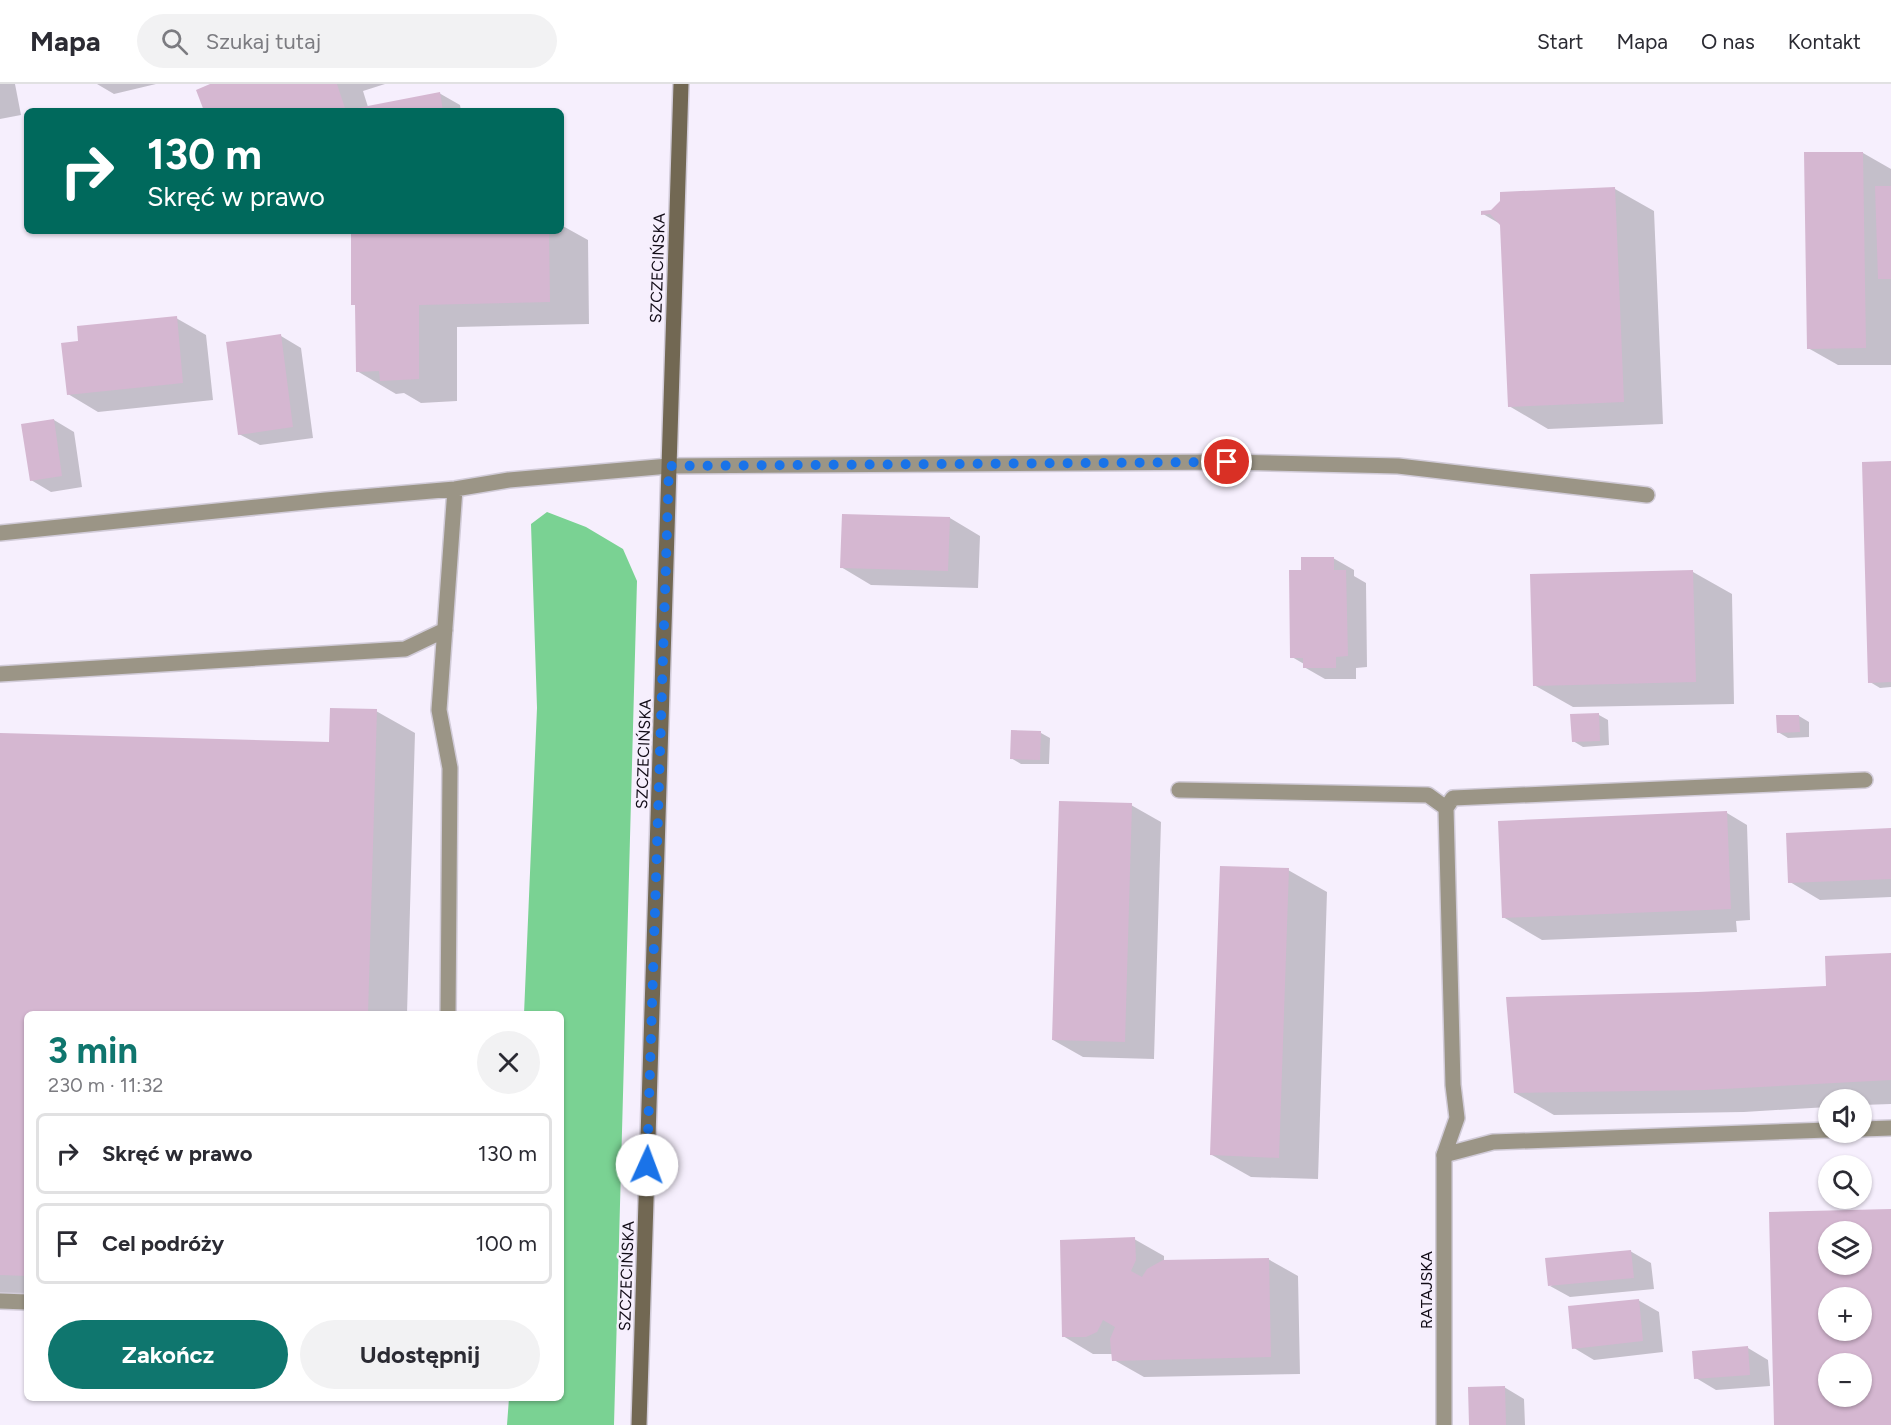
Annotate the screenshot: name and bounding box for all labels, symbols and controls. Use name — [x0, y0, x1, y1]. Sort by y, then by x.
search box — [137, 14, 557, 68]
text: Mapa — [30, 24, 101, 58]
icon: search — [158, 25, 191, 58]
text: Szukaj tutaj — [206, 28, 321, 55]
text: Start — [1537, 29, 1583, 54]
text: Mapa — [1616, 29, 1668, 54]
text: O nas — [1701, 29, 1755, 54]
text: Kontakt — [1788, 29, 1861, 54]
text: 130 m — [147, 129, 262, 180]
icon: right — [48, 132, 126, 210]
text: Skręć w prawo — [147, 180, 325, 213]
street label: SZCZECIŃSKA — [646, 213, 669, 323]
pin — [1201, 436, 1252, 487]
icon: arrive — [1210, 445, 1243, 478]
street label: SZCZECIŃSKA — [632, 699, 655, 809]
text: 3 min — [48, 1029, 138, 1072]
button: close — [477, 1031, 540, 1094]
text: 230 m · 11:32 — [48, 1073, 163, 1097]
map controls — [1818, 1089, 1872, 1407]
button: sound — [1818, 1089, 1872, 1143]
position arrow — [615, 1133, 679, 1197]
icon: right — [51, 1137, 84, 1170]
text: Skręć w prawo — [102, 1140, 252, 1167]
text: 130 m — [478, 1140, 537, 1167]
button: search — [1818, 1155, 1872, 1209]
street label: SZCZECIŃSKA — [615, 1221, 638, 1331]
button: layers — [1818, 1221, 1872, 1275]
icon: arrive — [51, 1227, 84, 1260]
text: Cel podróży — [102, 1230, 224, 1257]
text: 100 m — [476, 1230, 537, 1257]
street label: RATAJSKA — [1417, 1251, 1436, 1329]
button: + — [1818, 1287, 1872, 1341]
button: Zakończ — [48, 1320, 288, 1389]
button: Udostępnij — [300, 1320, 540, 1389]
button: − — [1818, 1353, 1872, 1407]

